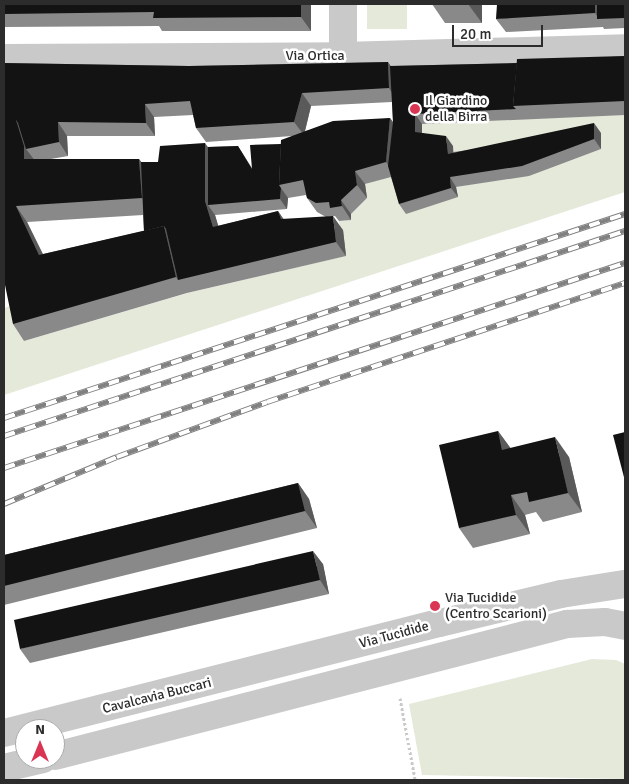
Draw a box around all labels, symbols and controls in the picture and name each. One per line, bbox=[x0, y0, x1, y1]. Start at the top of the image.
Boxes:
scale bar bbox=[454, 15, 545, 47]
text: 20 m bbox=[460, 25, 491, 43]
street label: Via Ortica bbox=[285, 48, 345, 64]
place label: Il Giardino della Birra bbox=[425, 93, 487, 125]
marker: Il Giardino della Birra bbox=[409, 103, 421, 115]
place label: Via Tucidide (Centro Scarioni) bbox=[445, 590, 547, 622]
marker: Via Tucidide (Centro Scarioni) bbox=[429, 600, 441, 612]
street label: Via Tucidide bbox=[357, 618, 431, 652]
street label: Cavalcavia Buccari bbox=[101, 674, 213, 718]
north arrow bbox=[15, 719, 65, 769]
text: N bbox=[35, 721, 45, 738]

